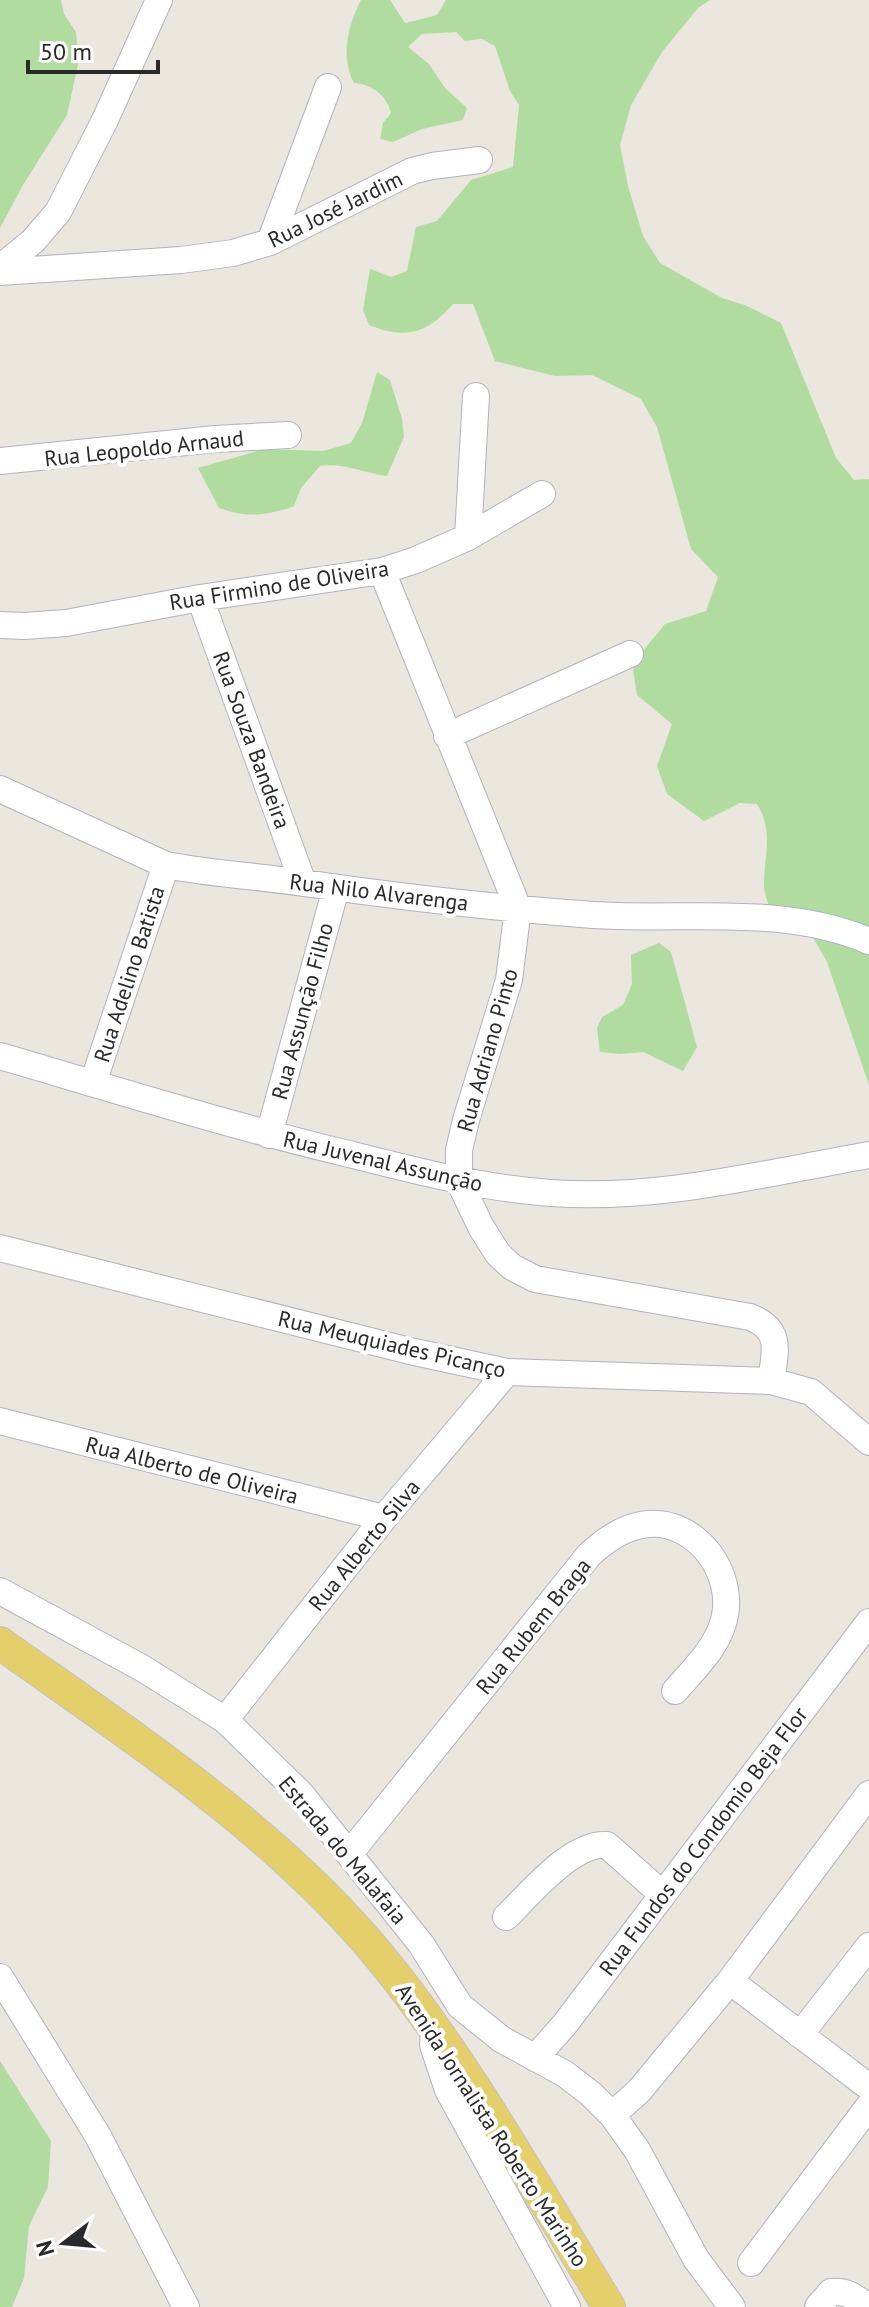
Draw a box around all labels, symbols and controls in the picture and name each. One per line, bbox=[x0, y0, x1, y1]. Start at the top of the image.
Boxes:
scale bar bbox=[28, 24, 158, 74]
text: 50 m bbox=[40, 36, 92, 67]
street label: Rua José Jardim bbox=[263, 164, 407, 254]
street label: Rua Leopoldo Arnaud bbox=[43, 424, 245, 472]
street label: Rua Firmino de Oliveira bbox=[167, 554, 391, 616]
street label: Rua Souza Bandeira bbox=[207, 648, 297, 832]
street label: Rua Nilo Alvarenga bbox=[288, 867, 470, 917]
street label: Rua Adelino Batista bbox=[87, 882, 171, 1066]
street label: Rua Assunção Filho bbox=[265, 919, 339, 1103]
street label: Rua Adriano Pinto bbox=[450, 965, 524, 1135]
street label: Rua Juvenal Assunção bbox=[281, 1124, 485, 1198]
street label: Rua Meuquiades Picanço bbox=[275, 1304, 509, 1384]
street label: Rua Alberto de Oliveira bbox=[83, 1430, 301, 1510]
street label: Rua Alberto Silva bbox=[302, 1473, 426, 1617]
street label: Rua Rubem Braga bbox=[470, 1552, 596, 1700]
street label: Rua Fundos do Condomio Beja Flor bbox=[593, 1701, 814, 1981]
street label: Estrada do Malafaia bbox=[273, 1770, 413, 1930]
street label: Avenida Jornalista Roberto Marinho bbox=[390, 1978, 594, 2272]
north arrow bbox=[24, 2203, 104, 2283]
text: N bbox=[29, 2238, 60, 2259]

